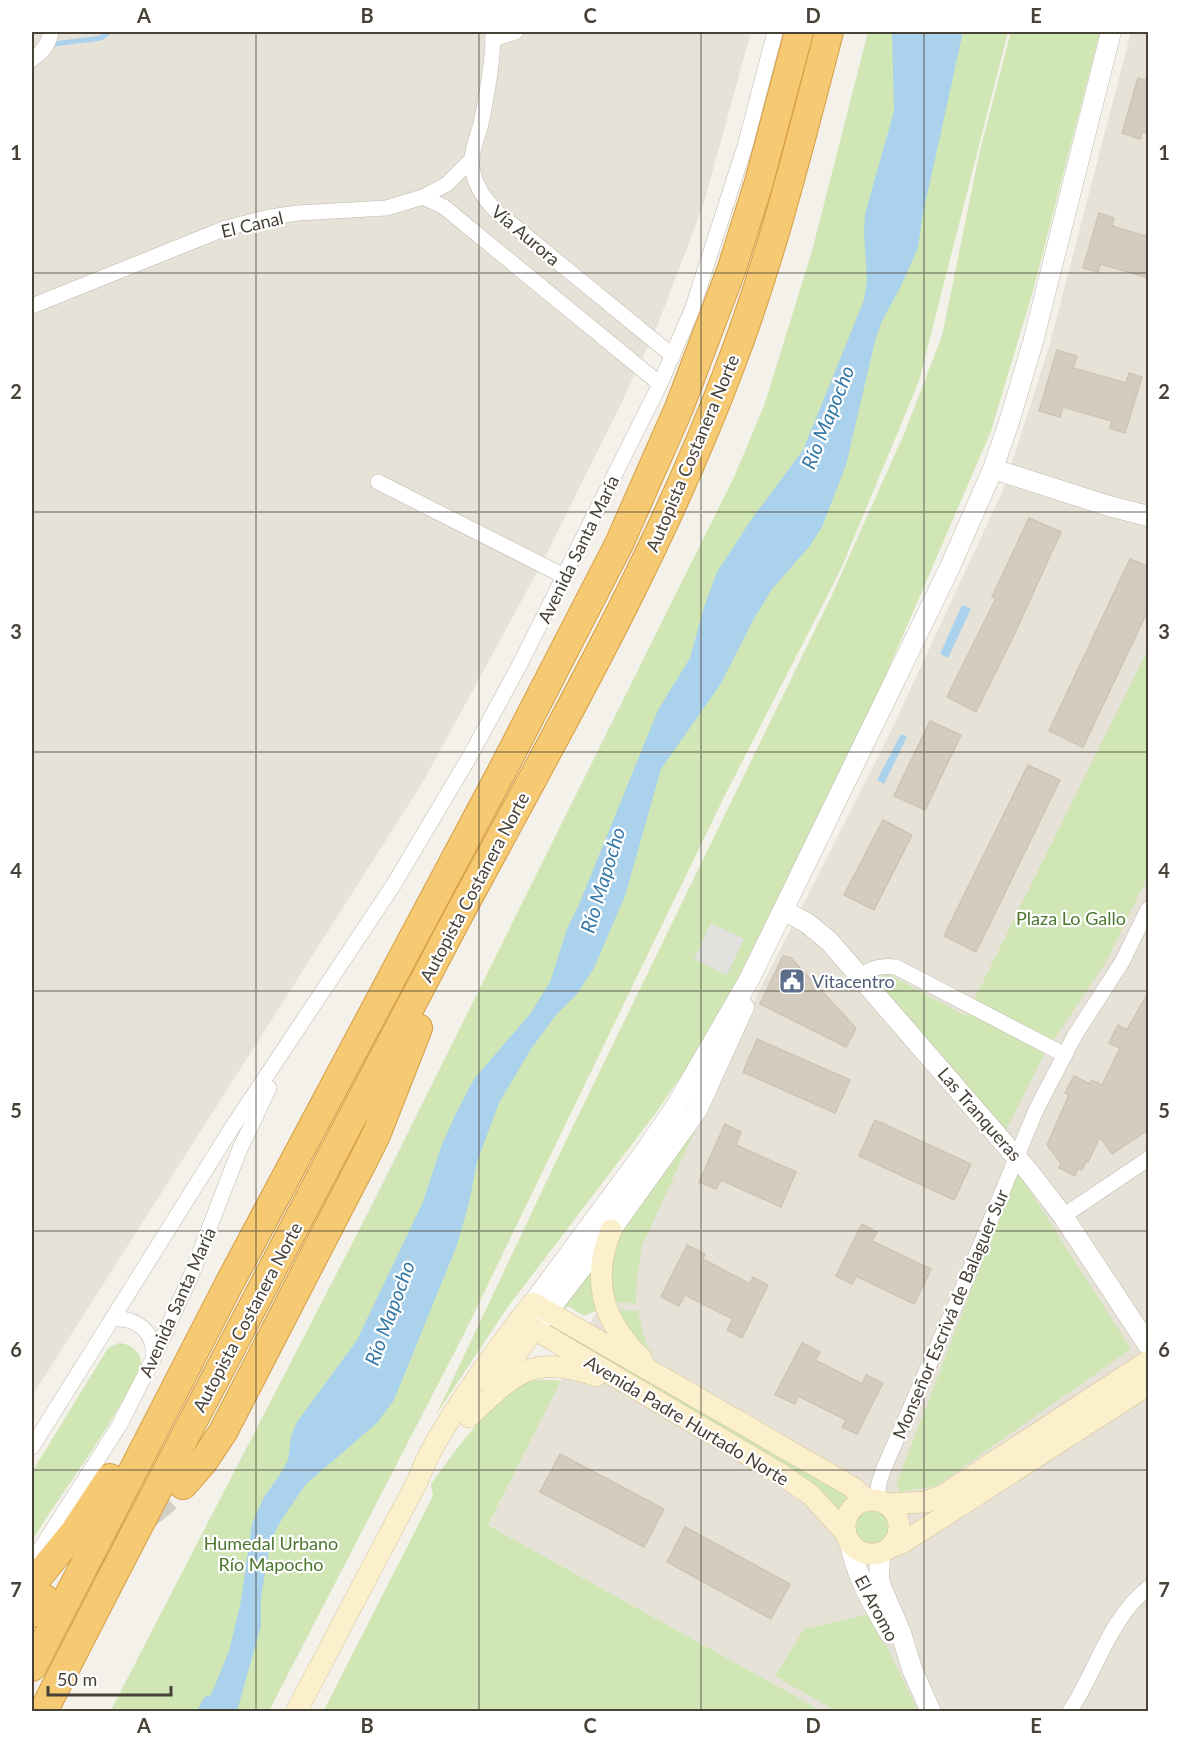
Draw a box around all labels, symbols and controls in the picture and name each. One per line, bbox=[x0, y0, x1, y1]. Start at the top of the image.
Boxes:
text: A bbox=[136, 3, 151, 27]
text: B bbox=[360, 3, 374, 27]
text: C bbox=[583, 3, 597, 27]
text: D bbox=[805, 3, 821, 27]
text: E bbox=[1030, 3, 1042, 27]
text: 1 bbox=[10, 140, 22, 164]
text: 1 bbox=[1158, 140, 1170, 164]
street label: Vía Aurora bbox=[487, 200, 565, 270]
street label: El Canal bbox=[219, 206, 285, 242]
street label: Autopista Costanera Norte bbox=[641, 351, 743, 555]
water label: Río Mapocho bbox=[795, 362, 859, 472]
text: 2 bbox=[10, 379, 22, 403]
text: 2 bbox=[1158, 379, 1170, 403]
street label: Avenida Santa María bbox=[533, 471, 623, 627]
text: 3 bbox=[10, 619, 22, 643]
text: 3 bbox=[1158, 619, 1170, 643]
street label: Autopista Costanera Norte bbox=[415, 788, 533, 986]
water label: Río Mapocho bbox=[575, 824, 629, 936]
text: 4 bbox=[10, 858, 22, 882]
text: 4 bbox=[1158, 858, 1170, 882]
park label: Plaza Lo Gallo bbox=[1016, 907, 1126, 929]
public building icon: Vitacentro bbox=[777, 966, 807, 996]
place label: Vitacentro bbox=[812, 970, 895, 992]
street label: Las Tranqueras bbox=[933, 1063, 1027, 1165]
text: 5 bbox=[10, 1098, 22, 1122]
text: 5 bbox=[1158, 1098, 1170, 1122]
street label: Monseñor Escrivá de Balaguer Sur bbox=[887, 1186, 1013, 1442]
street label: Autopista Costanera Norte bbox=[188, 1218, 306, 1416]
street label: Avenida Santa María bbox=[134, 1224, 220, 1380]
water label: Río Mapocho bbox=[359, 1258, 419, 1368]
text: 6 bbox=[10, 1337, 22, 1361]
text: 6 bbox=[1158, 1337, 1170, 1361]
street label: Avenida Padre Hurtado Norte bbox=[581, 1350, 793, 1490]
park label: Humedal Urbano Río Mapocho bbox=[204, 1532, 338, 1575]
street label: El Aromo bbox=[850, 1571, 904, 1645]
text: 7 bbox=[10, 1577, 22, 1601]
text: 7 bbox=[1158, 1577, 1170, 1601]
scale bar bbox=[48, 1659, 171, 1697]
text: 50 m bbox=[57, 1668, 97, 1690]
text: A bbox=[136, 1713, 151, 1737]
text: B bbox=[360, 1713, 374, 1737]
text: C bbox=[583, 1713, 597, 1737]
text: D bbox=[805, 1713, 821, 1737]
text: E bbox=[1030, 1713, 1042, 1737]

